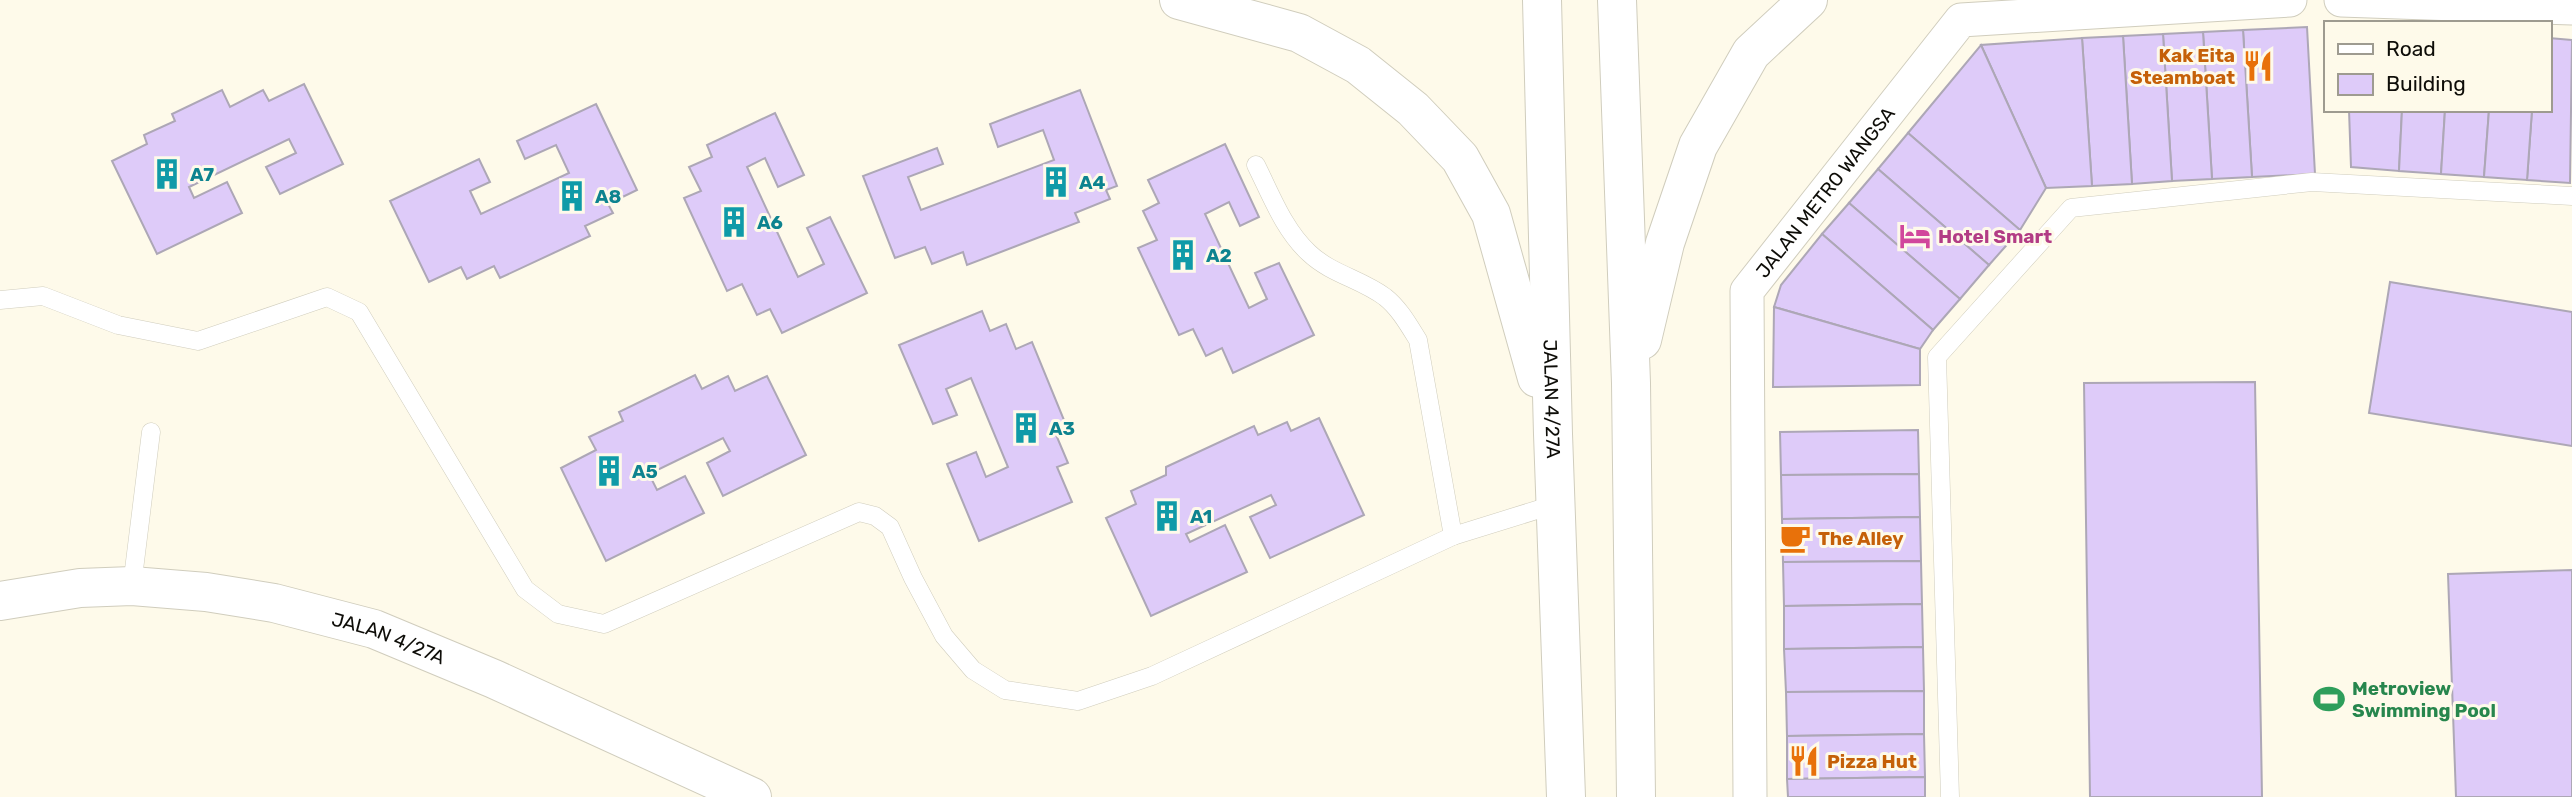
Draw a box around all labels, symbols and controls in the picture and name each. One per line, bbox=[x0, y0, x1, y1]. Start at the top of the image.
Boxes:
legend bbox=[2324, 21, 2551, 112]
text: Road bbox=[2386, 36, 2436, 61]
place label: Kak Eita Steamboat bbox=[2130, 44, 2235, 89]
restaurant icon: Kak Eita Steamboat bbox=[2241, 49, 2275, 83]
text: Building bbox=[2386, 71, 2466, 96]
street label: JALAN METRO WANGSA bbox=[1751, 102, 1900, 282]
building icon: A7 bbox=[150, 157, 184, 191]
place label: A7 bbox=[190, 163, 214, 186]
building icon: A4 bbox=[1039, 165, 1073, 199]
place label: A4 bbox=[1079, 171, 1106, 194]
building icon: A8 bbox=[555, 179, 589, 213]
place label: A8 bbox=[595, 185, 622, 208]
building icon: A6 bbox=[717, 205, 751, 239]
place label: A6 bbox=[757, 211, 783, 234]
hotel icon: Hotel Smart bbox=[1898, 219, 1932, 253]
place label: Hotel Smart bbox=[1938, 225, 2052, 248]
building icon: A2 bbox=[1166, 238, 1200, 272]
place label: A2 bbox=[1206, 244, 1232, 267]
street label: JALAN 4/27A bbox=[1539, 339, 1565, 459]
building icon: A3 bbox=[1009, 411, 1043, 445]
place label: A3 bbox=[1049, 417, 1075, 440]
building icon: A5 bbox=[592, 454, 626, 488]
place label: A5 bbox=[632, 460, 658, 483]
building icon: A1 bbox=[1150, 499, 1184, 533]
place label: A1 bbox=[1190, 505, 1212, 528]
cafe icon: The Alley bbox=[1778, 521, 1812, 555]
place label: The Alley bbox=[1818, 527, 1904, 550]
street label: JALAN 4/27A bbox=[329, 607, 449, 669]
place label: Metroview Swimming Pool bbox=[2352, 677, 2496, 722]
sports icon: Metroview Swimming Pool bbox=[2312, 682, 2346, 716]
restaurant icon: Pizza Hut bbox=[1787, 744, 1821, 778]
place label: Pizza Hut bbox=[1827, 750, 1917, 773]

